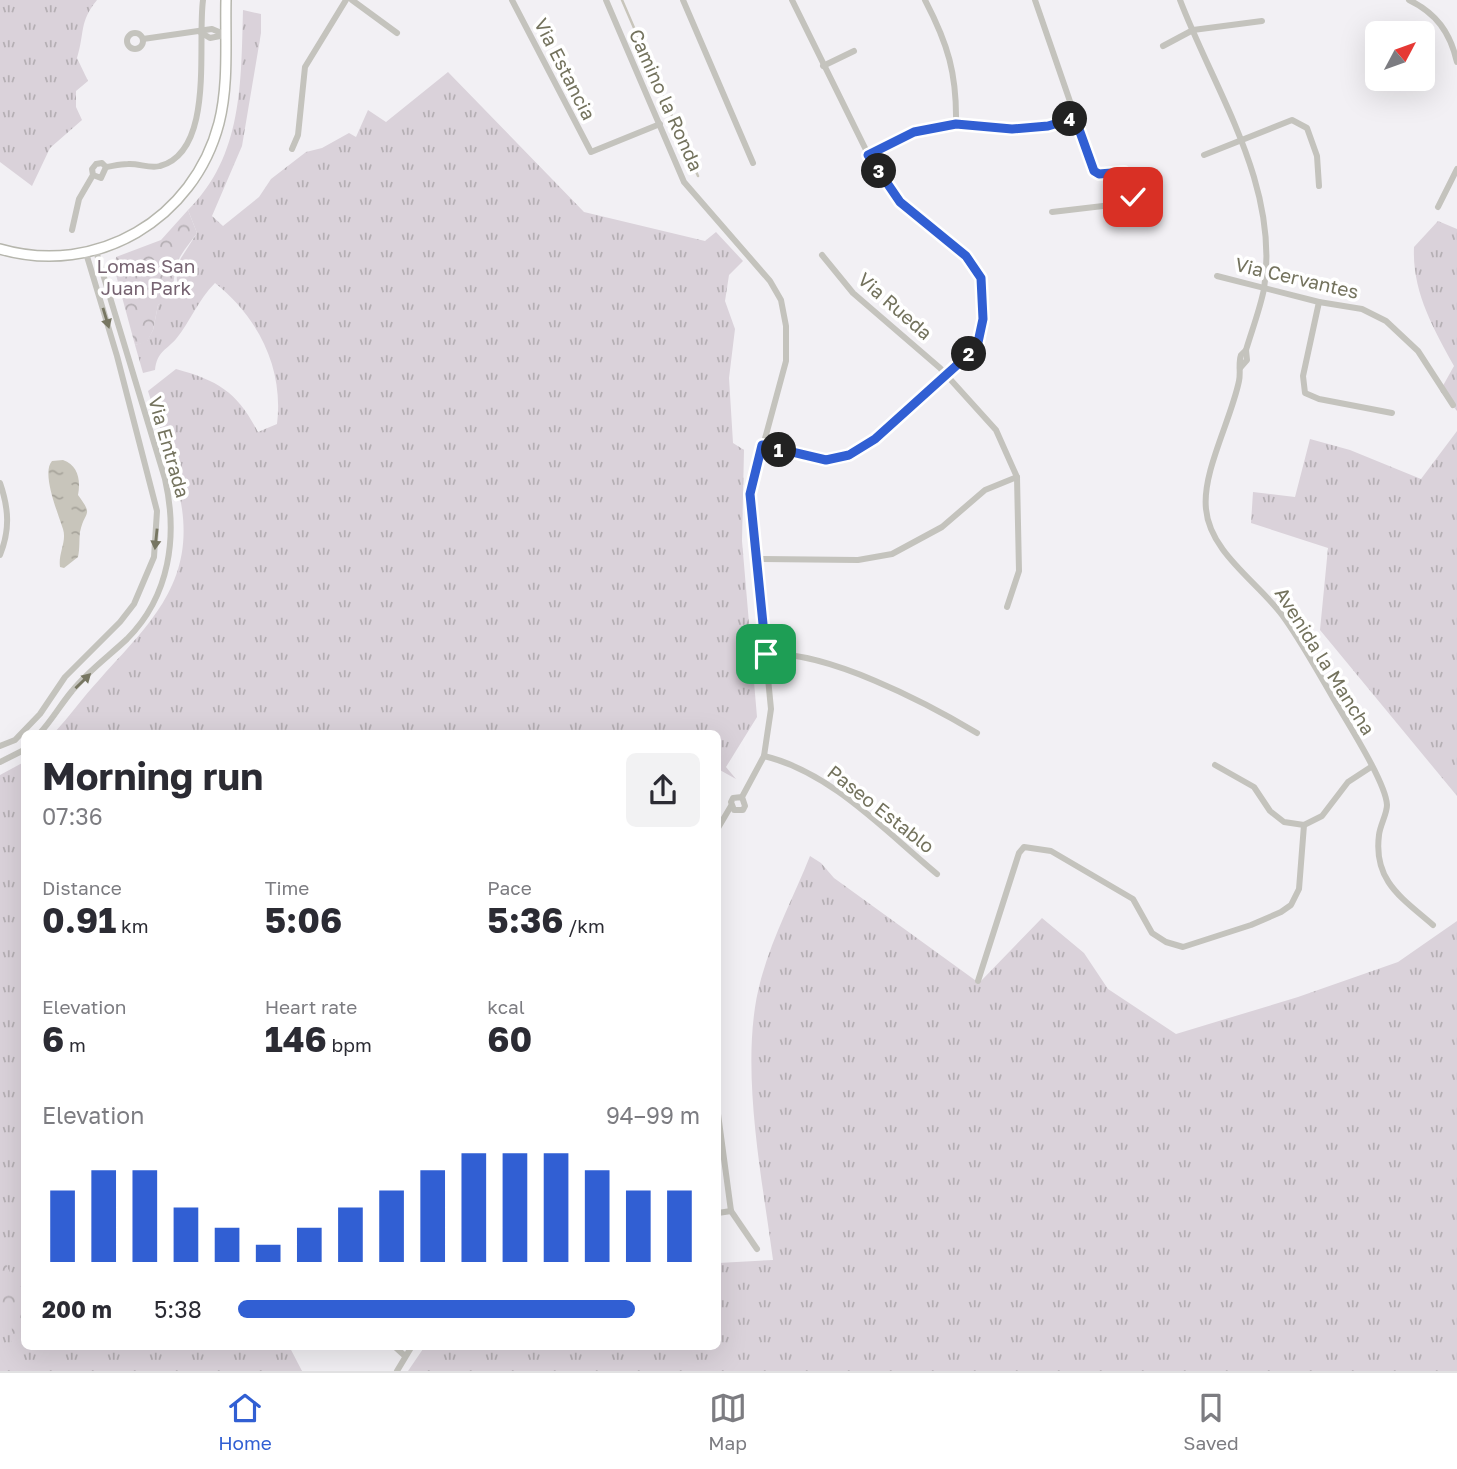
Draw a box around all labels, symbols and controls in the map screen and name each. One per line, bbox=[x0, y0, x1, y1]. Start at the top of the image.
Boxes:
street label: Via Estancia bbox=[530, 14, 601, 124]
north arrow bbox=[1365, 21, 1435, 91]
map controls bbox=[1365, 21, 1435, 91]
street label: Camino la Ronda bbox=[625, 25, 708, 174]
pin: 4 bbox=[1052, 102, 1088, 136]
text: 4 bbox=[1064, 107, 1075, 130]
pin: 3 bbox=[862, 154, 896, 188]
text: 3 bbox=[873, 159, 884, 182]
pin bbox=[1103, 167, 1163, 227]
icon: check bbox=[1114, 178, 1152, 216]
street label: Via Cervantes bbox=[1233, 252, 1361, 303]
park label: Lomas San Juan Park bbox=[97, 254, 196, 299]
street label: Via Rueda bbox=[854, 267, 937, 344]
one-way arrow bbox=[101, 308, 111, 329]
pin: 2 bbox=[951, 336, 986, 372]
text: 2 bbox=[963, 342, 974, 365]
street label: Via Entrada bbox=[144, 394, 195, 500]
pin: 1 bbox=[762, 433, 796, 468]
text: 1 bbox=[774, 438, 783, 461]
one-way arrow bbox=[150, 528, 161, 550]
street label: Avenida la Mancha bbox=[1271, 583, 1380, 739]
pin bbox=[736, 624, 796, 684]
icon: arrive bbox=[747, 635, 785, 673]
one-way arrow bbox=[74, 672, 91, 689]
text: Morning run bbox=[42, 753, 263, 798]
button: share bbox=[626, 753, 700, 827]
street label: Paseo Establo bbox=[823, 760, 939, 857]
text: 07:36 bbox=[42, 802, 103, 830]
text: Distance bbox=[42, 876, 122, 899]
text: Time bbox=[265, 876, 309, 899]
text: Pace bbox=[487, 876, 532, 899]
text: 0.91 bbox=[42, 899, 116, 941]
text: 5:06 bbox=[265, 899, 342, 941]
text: 5:36 bbox=[487, 899, 563, 941]
text: km bbox=[116, 914, 149, 937]
text: /km bbox=[563, 914, 605, 937]
text: Elevation bbox=[42, 995, 127, 1018]
text: Heart rate bbox=[265, 995, 357, 1018]
text: kcal bbox=[487, 995, 525, 1018]
text: 6 bbox=[42, 1018, 64, 1060]
text: 146 bbox=[265, 1018, 327, 1060]
text: 60 bbox=[487, 1018, 532, 1060]
text: m bbox=[64, 1033, 86, 1056]
text: bpm bbox=[327, 1033, 372, 1056]
text: Elevation bbox=[42, 1101, 144, 1129]
text: 94–99 m bbox=[606, 1101, 700, 1129]
text: 200 m bbox=[42, 1295, 112, 1323]
text: 5:38 bbox=[154, 1295, 202, 1323]
tab: Home bbox=[218, 1389, 272, 1454]
tab: Map bbox=[708, 1389, 747, 1454]
tab: Saved bbox=[1183, 1389, 1239, 1454]

